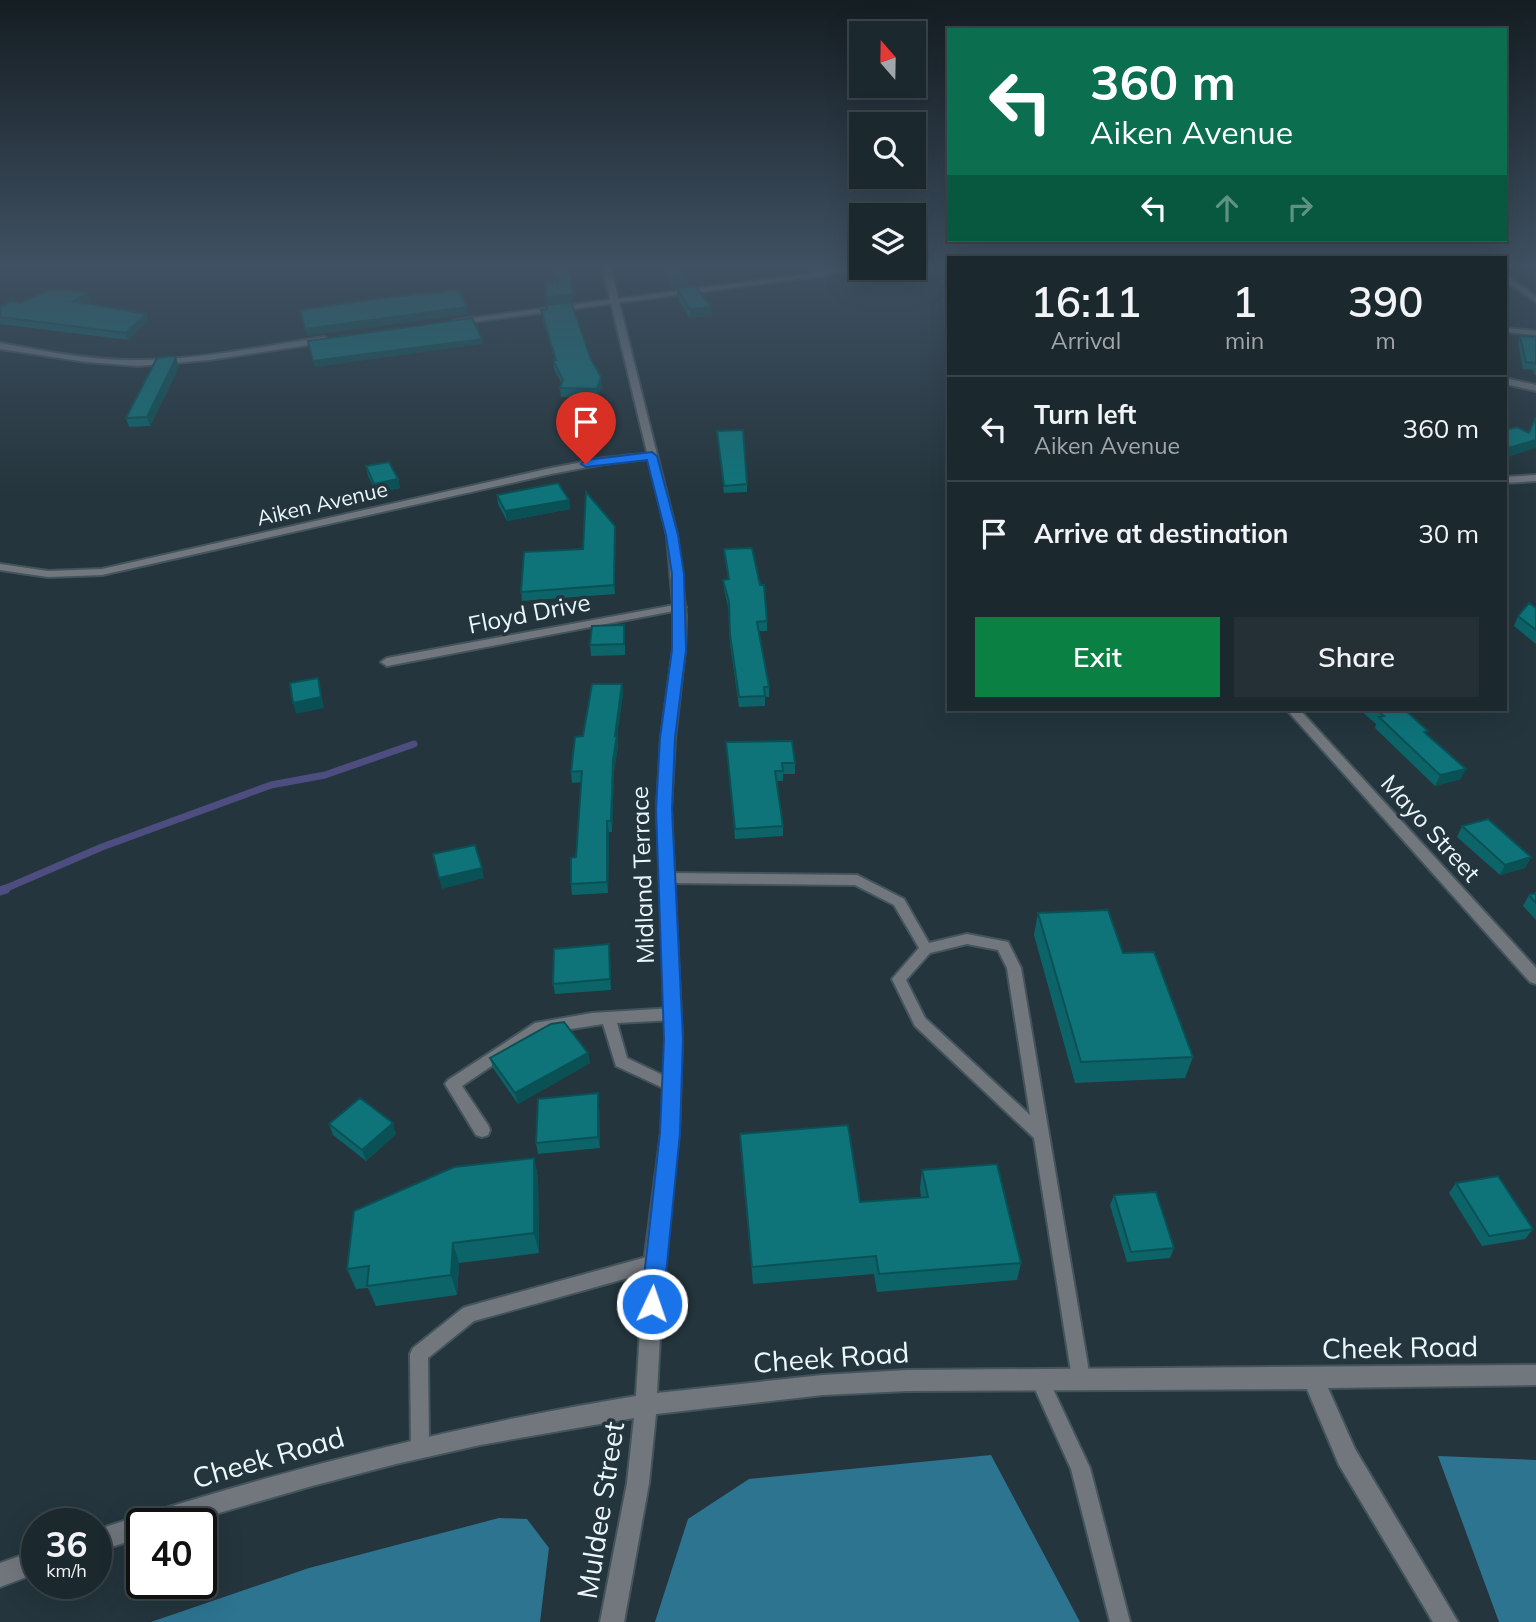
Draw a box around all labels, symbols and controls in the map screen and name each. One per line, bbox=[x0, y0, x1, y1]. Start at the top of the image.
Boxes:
north arrow bbox=[849, 21, 926, 98]
map controls bbox=[849, 21, 926, 280]
text: 360 m bbox=[1090, 51, 1236, 112]
icon: left bbox=[975, 56, 1066, 147]
button: search bbox=[849, 112, 926, 189]
text: Aiken Avenue bbox=[1090, 112, 1293, 152]
icon: left bbox=[1135, 189, 1173, 227]
icon: ahead bbox=[1208, 189, 1246, 227]
icon: right bbox=[1281, 189, 1319, 227]
button: layers bbox=[849, 203, 926, 280]
text: 16:11 bbox=[1031, 275, 1141, 328]
text: 1 bbox=[1232, 275, 1257, 328]
text: 390 bbox=[1348, 275, 1423, 328]
text: Arrival bbox=[1051, 326, 1121, 355]
text: min bbox=[1225, 326, 1264, 355]
text: m bbox=[1375, 326, 1396, 355]
pin bbox=[556, 392, 616, 464]
text: Turn left bbox=[1034, 398, 1136, 431]
icon: arrive bbox=[567, 403, 605, 441]
icon: left bbox=[975, 410, 1013, 448]
text: 360 m bbox=[1403, 412, 1479, 445]
text: Aiken Avenue bbox=[1034, 431, 1180, 460]
street label: Aiken Avenue bbox=[254, 475, 390, 531]
icon: arrive bbox=[975, 515, 1013, 553]
text: Arrive at destination bbox=[1034, 517, 1289, 550]
text: 30 m bbox=[1418, 517, 1479, 550]
street label: Floyd Drive bbox=[465, 586, 593, 640]
button: Exit bbox=[975, 617, 1220, 697]
button: Share bbox=[1234, 617, 1479, 697]
street label: Mayo Street bbox=[1375, 768, 1487, 888]
street label: Midland Terrace bbox=[624, 786, 660, 964]
position arrow bbox=[615, 1267, 689, 1341]
street label: Cheek Road bbox=[1322, 1328, 1478, 1366]
street label: Cheek Road bbox=[752, 1334, 910, 1380]
street label: Cheek Road bbox=[188, 1419, 348, 1495]
street label: Muldee Street bbox=[569, 1419, 631, 1601]
speed limit sign: 40 bbox=[126, 1508, 217, 1599]
text: 36 bbox=[45, 1522, 88, 1566]
text: km/h bbox=[46, 1559, 87, 1582]

